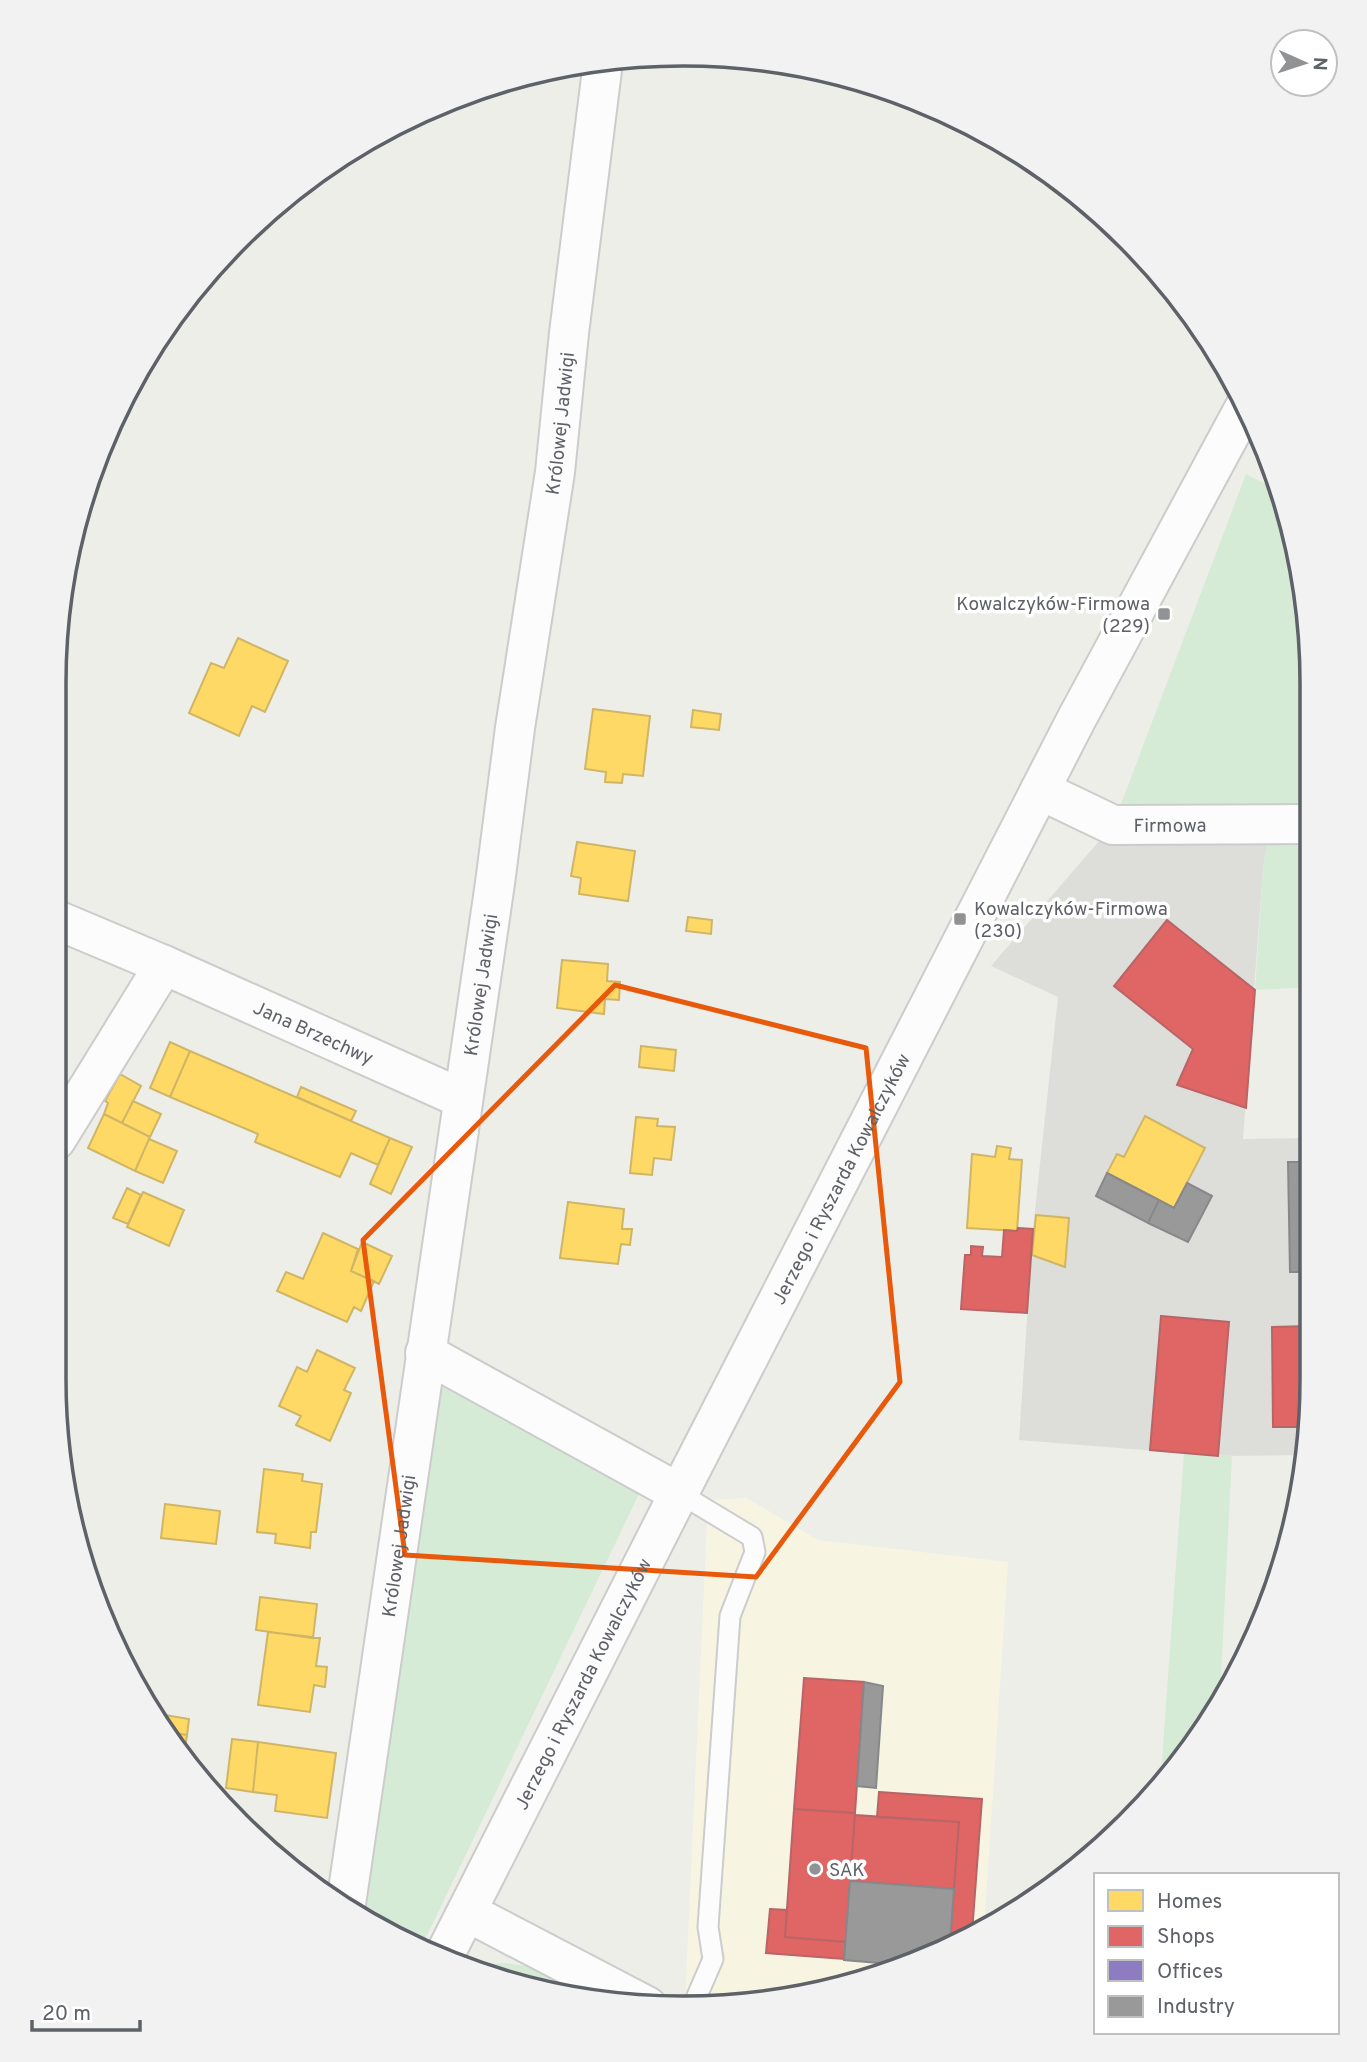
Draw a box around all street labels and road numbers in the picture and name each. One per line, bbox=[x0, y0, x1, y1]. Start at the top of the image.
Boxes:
street label: Królowej Jadwigi bbox=[542, 351, 581, 497]
street label: Firmowa bbox=[1133, 815, 1207, 839]
street label: Królowej Jadwigi bbox=[460, 912, 504, 1058]
street label: Jana Brzechwy bbox=[249, 996, 377, 1071]
street label: Jerzego i Ryszarda Kowalczyków bbox=[768, 1050, 917, 1309]
street label: Królowej Jadwigi bbox=[378, 1473, 423, 1619]
street label: Jerzego i Ryszarda Kowalczyków bbox=[510, 1555, 658, 1814]

